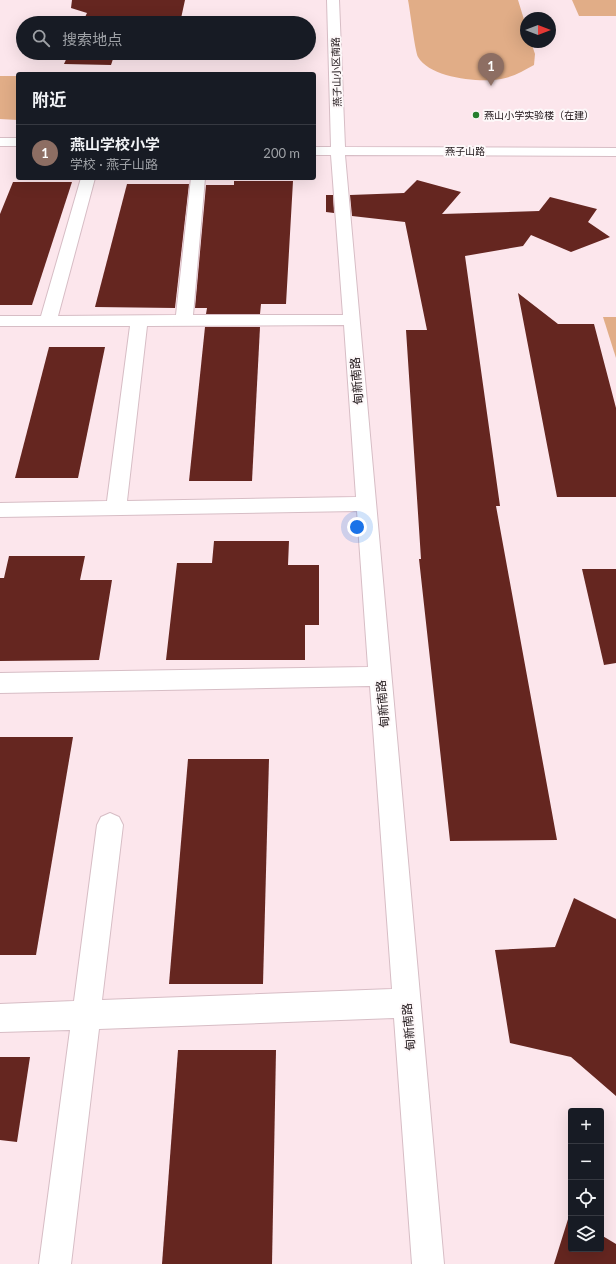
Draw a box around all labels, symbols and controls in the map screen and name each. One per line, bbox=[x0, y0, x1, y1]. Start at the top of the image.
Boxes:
north arrow bbox=[520, 12, 556, 48]
search box bbox=[16, 16, 316, 60]
icon: search bbox=[30, 27, 52, 49]
text: 搜索地点 bbox=[62, 30, 122, 48]
street label: 燕子山小区南路 bbox=[329, 37, 343, 107]
pin: 1 bbox=[478, 53, 504, 86]
text: 附近 bbox=[32, 89, 66, 110]
place label: 燕山小学实验楼（在建） bbox=[484, 109, 594, 121]
marker: 燕山小学实验楼（在建） bbox=[471, 110, 481, 120]
text: 燕山学校小学 bbox=[70, 135, 160, 153]
text: 1 bbox=[41, 145, 49, 161]
text: 200 m bbox=[263, 145, 300, 161]
street label: 燕子山路 bbox=[445, 145, 485, 157]
text: 学校 · 燕子山路 bbox=[70, 156, 158, 172]
street label: 甸新南路 bbox=[347, 356, 366, 406]
your location bbox=[347, 517, 367, 537]
street label: 甸新南路 bbox=[373, 679, 392, 729]
street label: 甸新南路 bbox=[399, 1002, 418, 1052]
map controls bbox=[568, 1108, 604, 1252]
button: + bbox=[568, 1108, 604, 1144]
button: − bbox=[568, 1144, 604, 1180]
button: locate bbox=[568, 1180, 604, 1216]
button: layers bbox=[568, 1216, 604, 1252]

